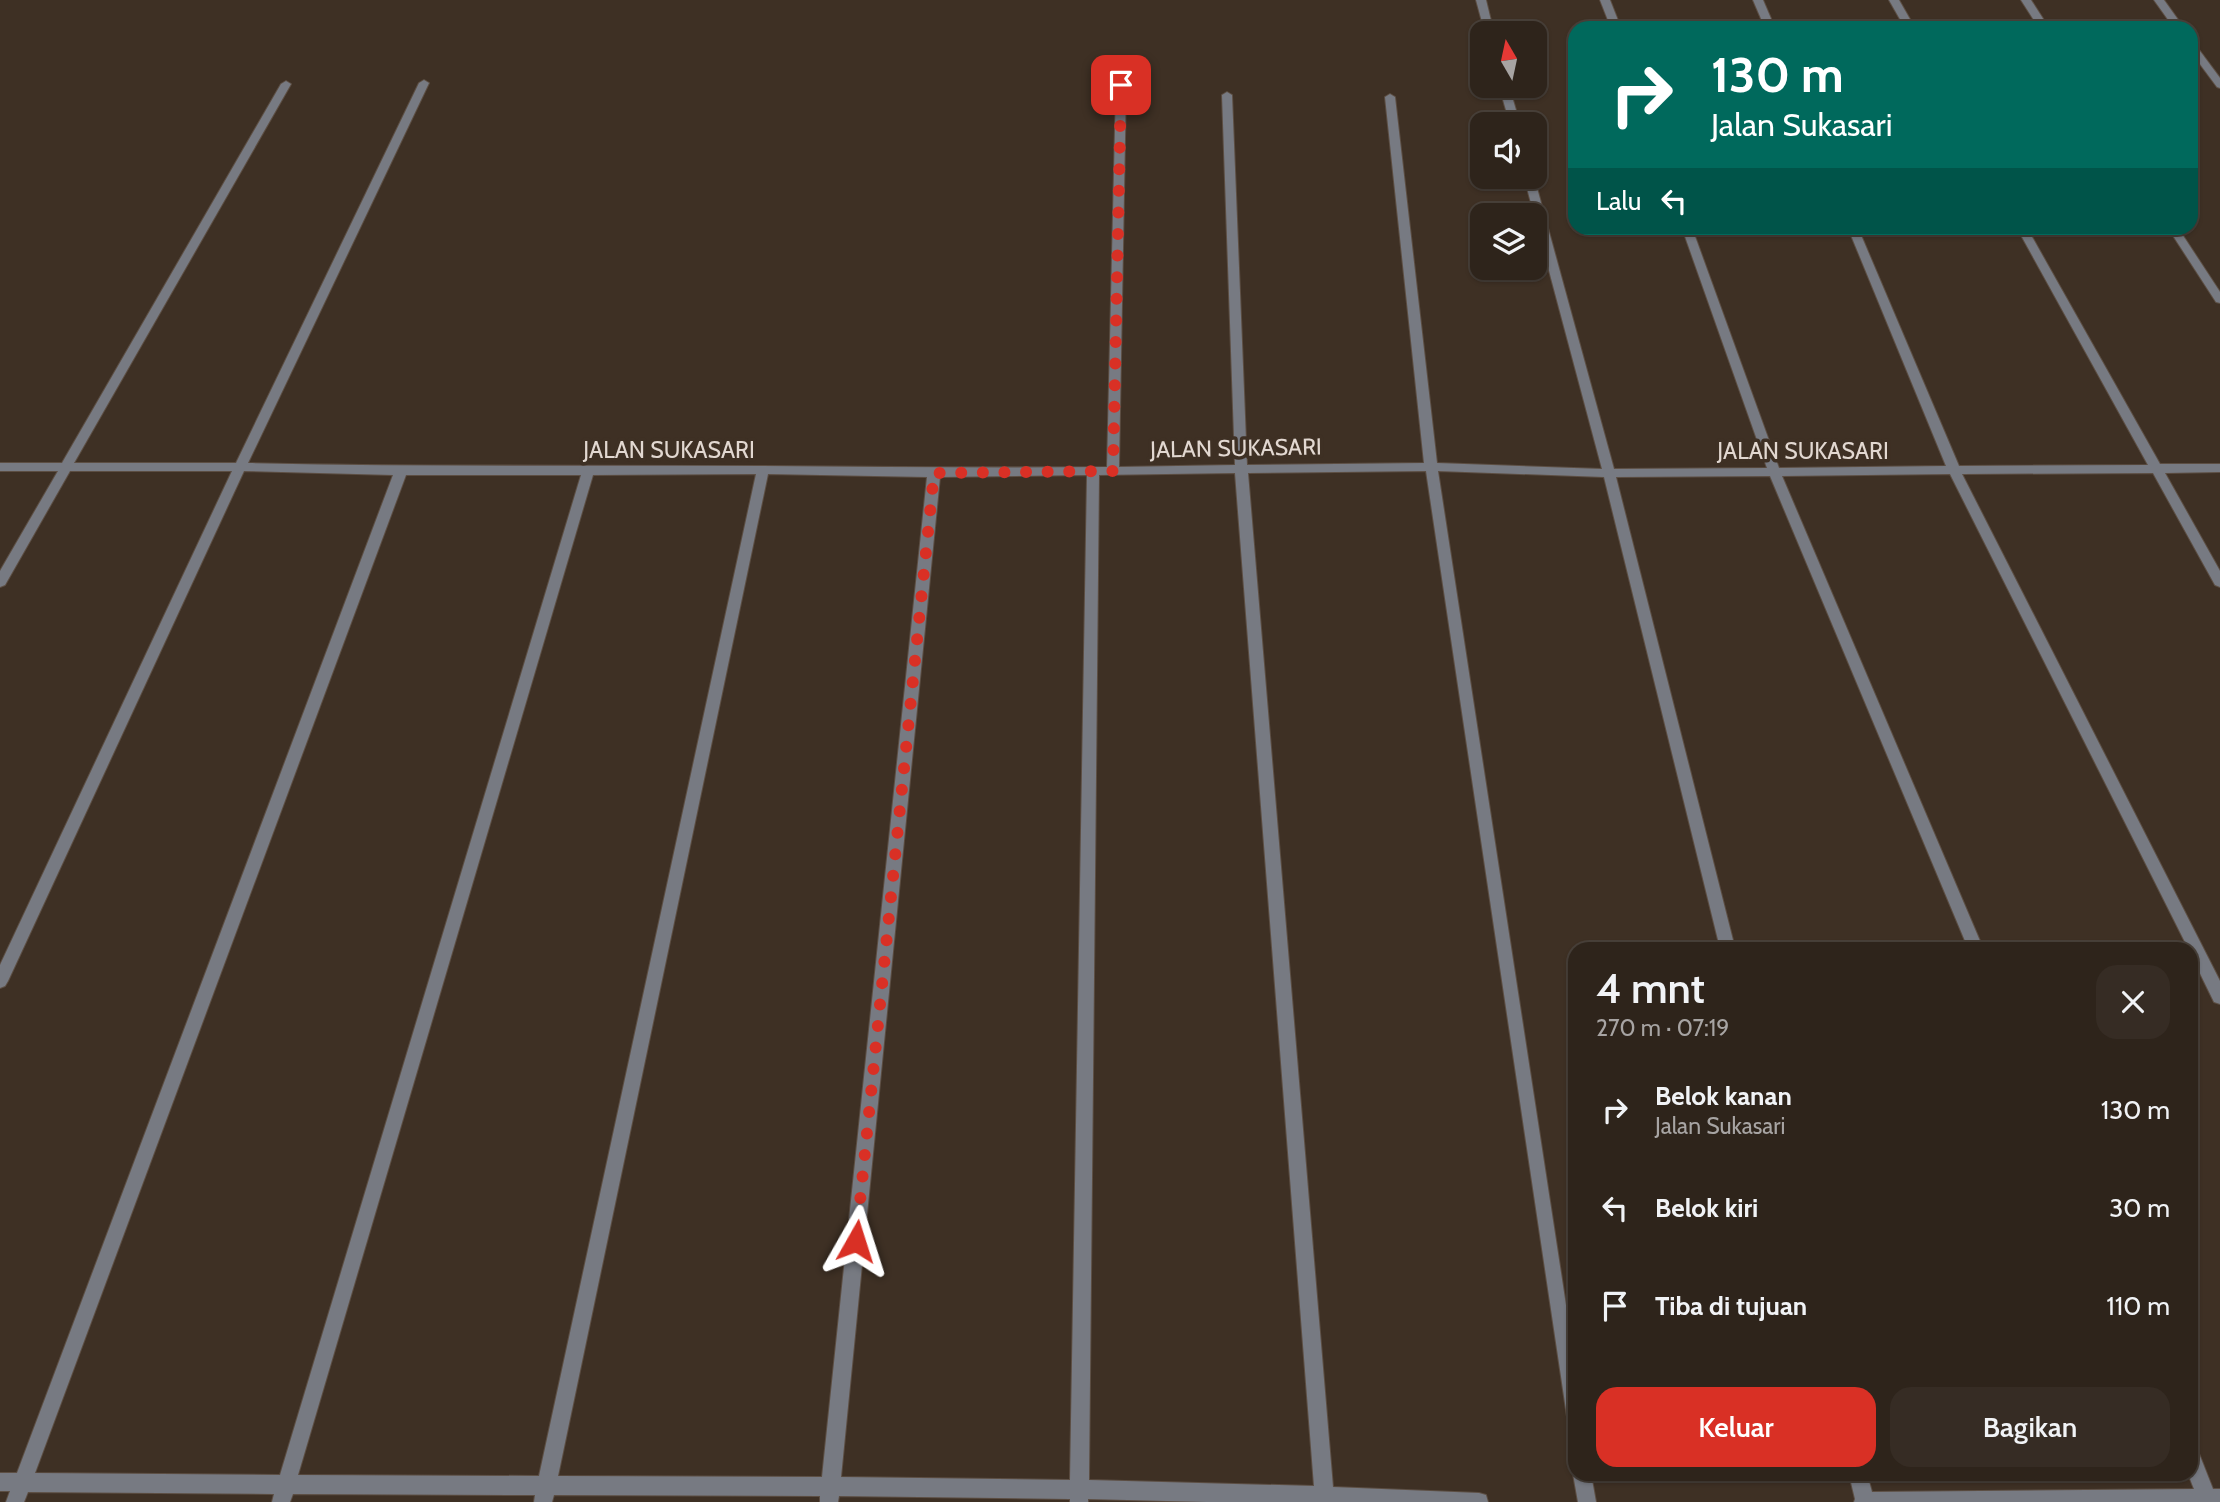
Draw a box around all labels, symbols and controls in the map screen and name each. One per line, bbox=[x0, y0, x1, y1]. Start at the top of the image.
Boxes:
north arrow bbox=[1470, 21, 1547, 98]
map controls bbox=[1470, 21, 1547, 280]
text: 130 m bbox=[1711, 45, 1844, 104]
icon: right bbox=[1596, 49, 1687, 140]
pin bbox=[1091, 55, 1151, 115]
icon: arrive bbox=[1102, 66, 1140, 104]
text: Jalan Sukasari bbox=[1711, 105, 1893, 144]
button: sound bbox=[1470, 112, 1547, 189]
icon: left bbox=[1655, 182, 1693, 220]
text: Lalu bbox=[1596, 185, 1641, 217]
button: layers bbox=[1470, 203, 1547, 280]
street label: JALAN SUKASARI bbox=[1149, 433, 1322, 464]
street label: JALAN SUKASARI bbox=[582, 436, 755, 464]
street label: JALAN SUKASARI bbox=[1716, 437, 1889, 465]
text: 4 mnt bbox=[1596, 962, 1705, 1014]
button: close bbox=[2096, 965, 2170, 1039]
text: 270 m · 07:19 bbox=[1596, 1014, 1729, 1042]
text: Belok kanan bbox=[1655, 1080, 1792, 1112]
icon: right bbox=[1596, 1091, 1634, 1129]
text: 130 m bbox=[2101, 1094, 2170, 1126]
text: Jalan Sukasari bbox=[1655, 1112, 1785, 1140]
icon: left bbox=[1596, 1189, 1634, 1227]
text: Belok kiri bbox=[1655, 1192, 1758, 1224]
text: 30 m bbox=[2109, 1192, 2170, 1224]
position arrow bbox=[819, 1204, 893, 1278]
icon: arrive bbox=[1596, 1287, 1634, 1325]
text: Tiba di tujuan bbox=[1655, 1290, 1807, 1322]
text: 110 m bbox=[2106, 1290, 2170, 1322]
button: Keluar bbox=[1596, 1387, 1876, 1467]
button: Bagikan bbox=[1890, 1387, 2170, 1467]

